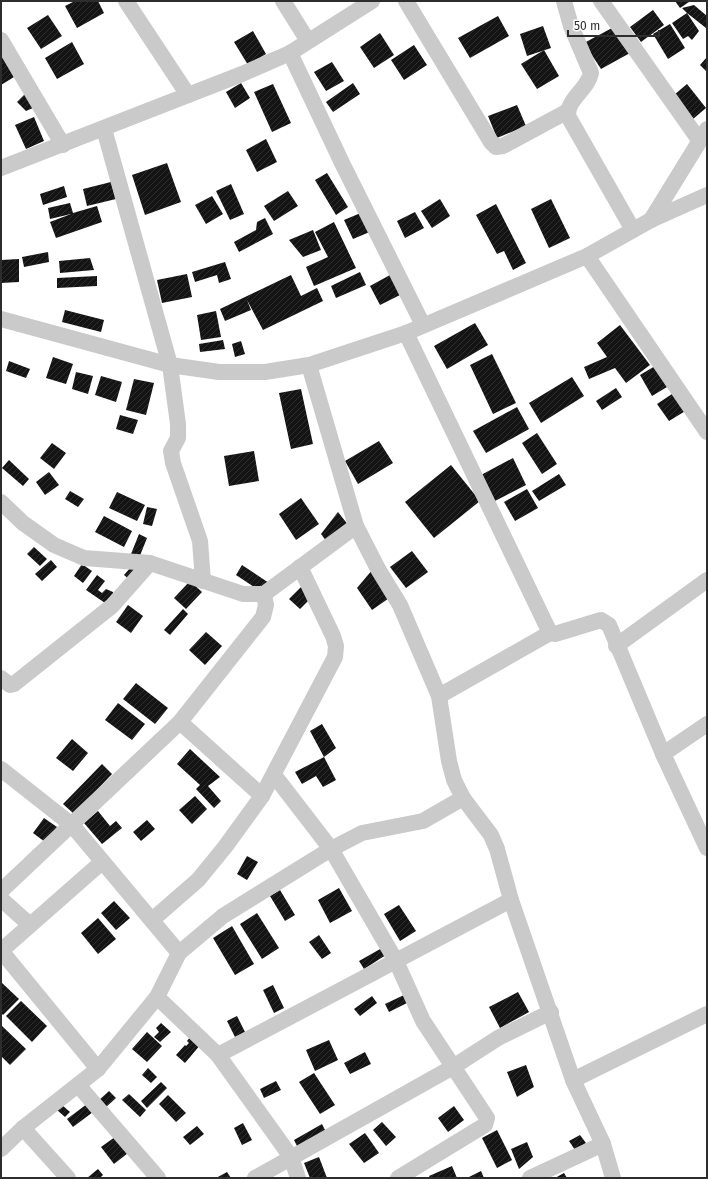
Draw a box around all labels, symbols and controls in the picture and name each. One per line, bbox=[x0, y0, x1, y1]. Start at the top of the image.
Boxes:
scale bar bbox=[568, 12, 659, 38]
text: 50 m bbox=[574, 19, 600, 33]

